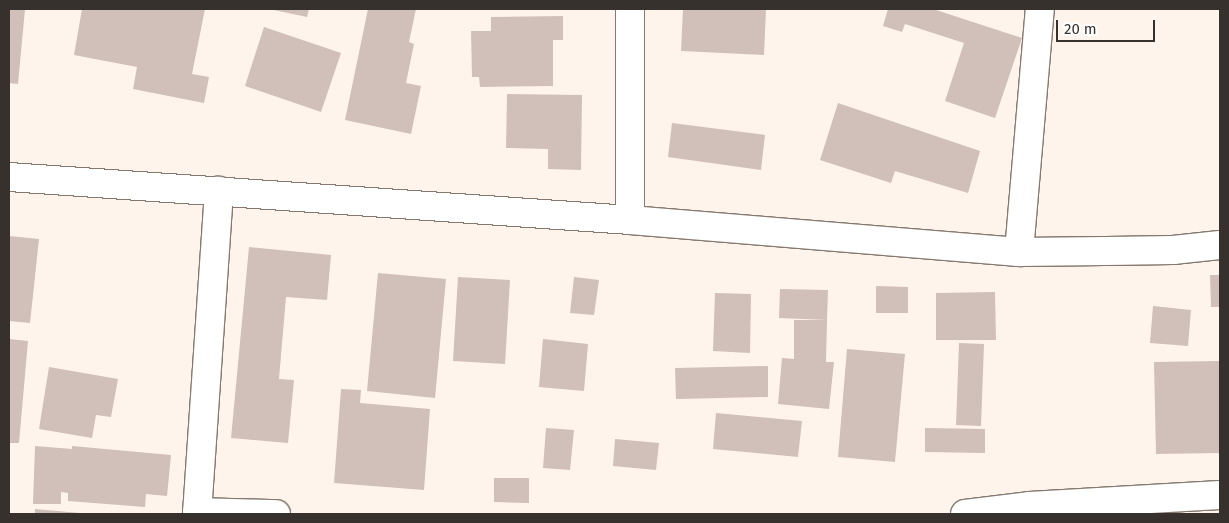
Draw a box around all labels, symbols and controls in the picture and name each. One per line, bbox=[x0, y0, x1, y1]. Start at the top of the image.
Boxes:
scale bar bbox=[1059, 10, 1158, 42]
text: 20 m bbox=[1064, 20, 1097, 38]

